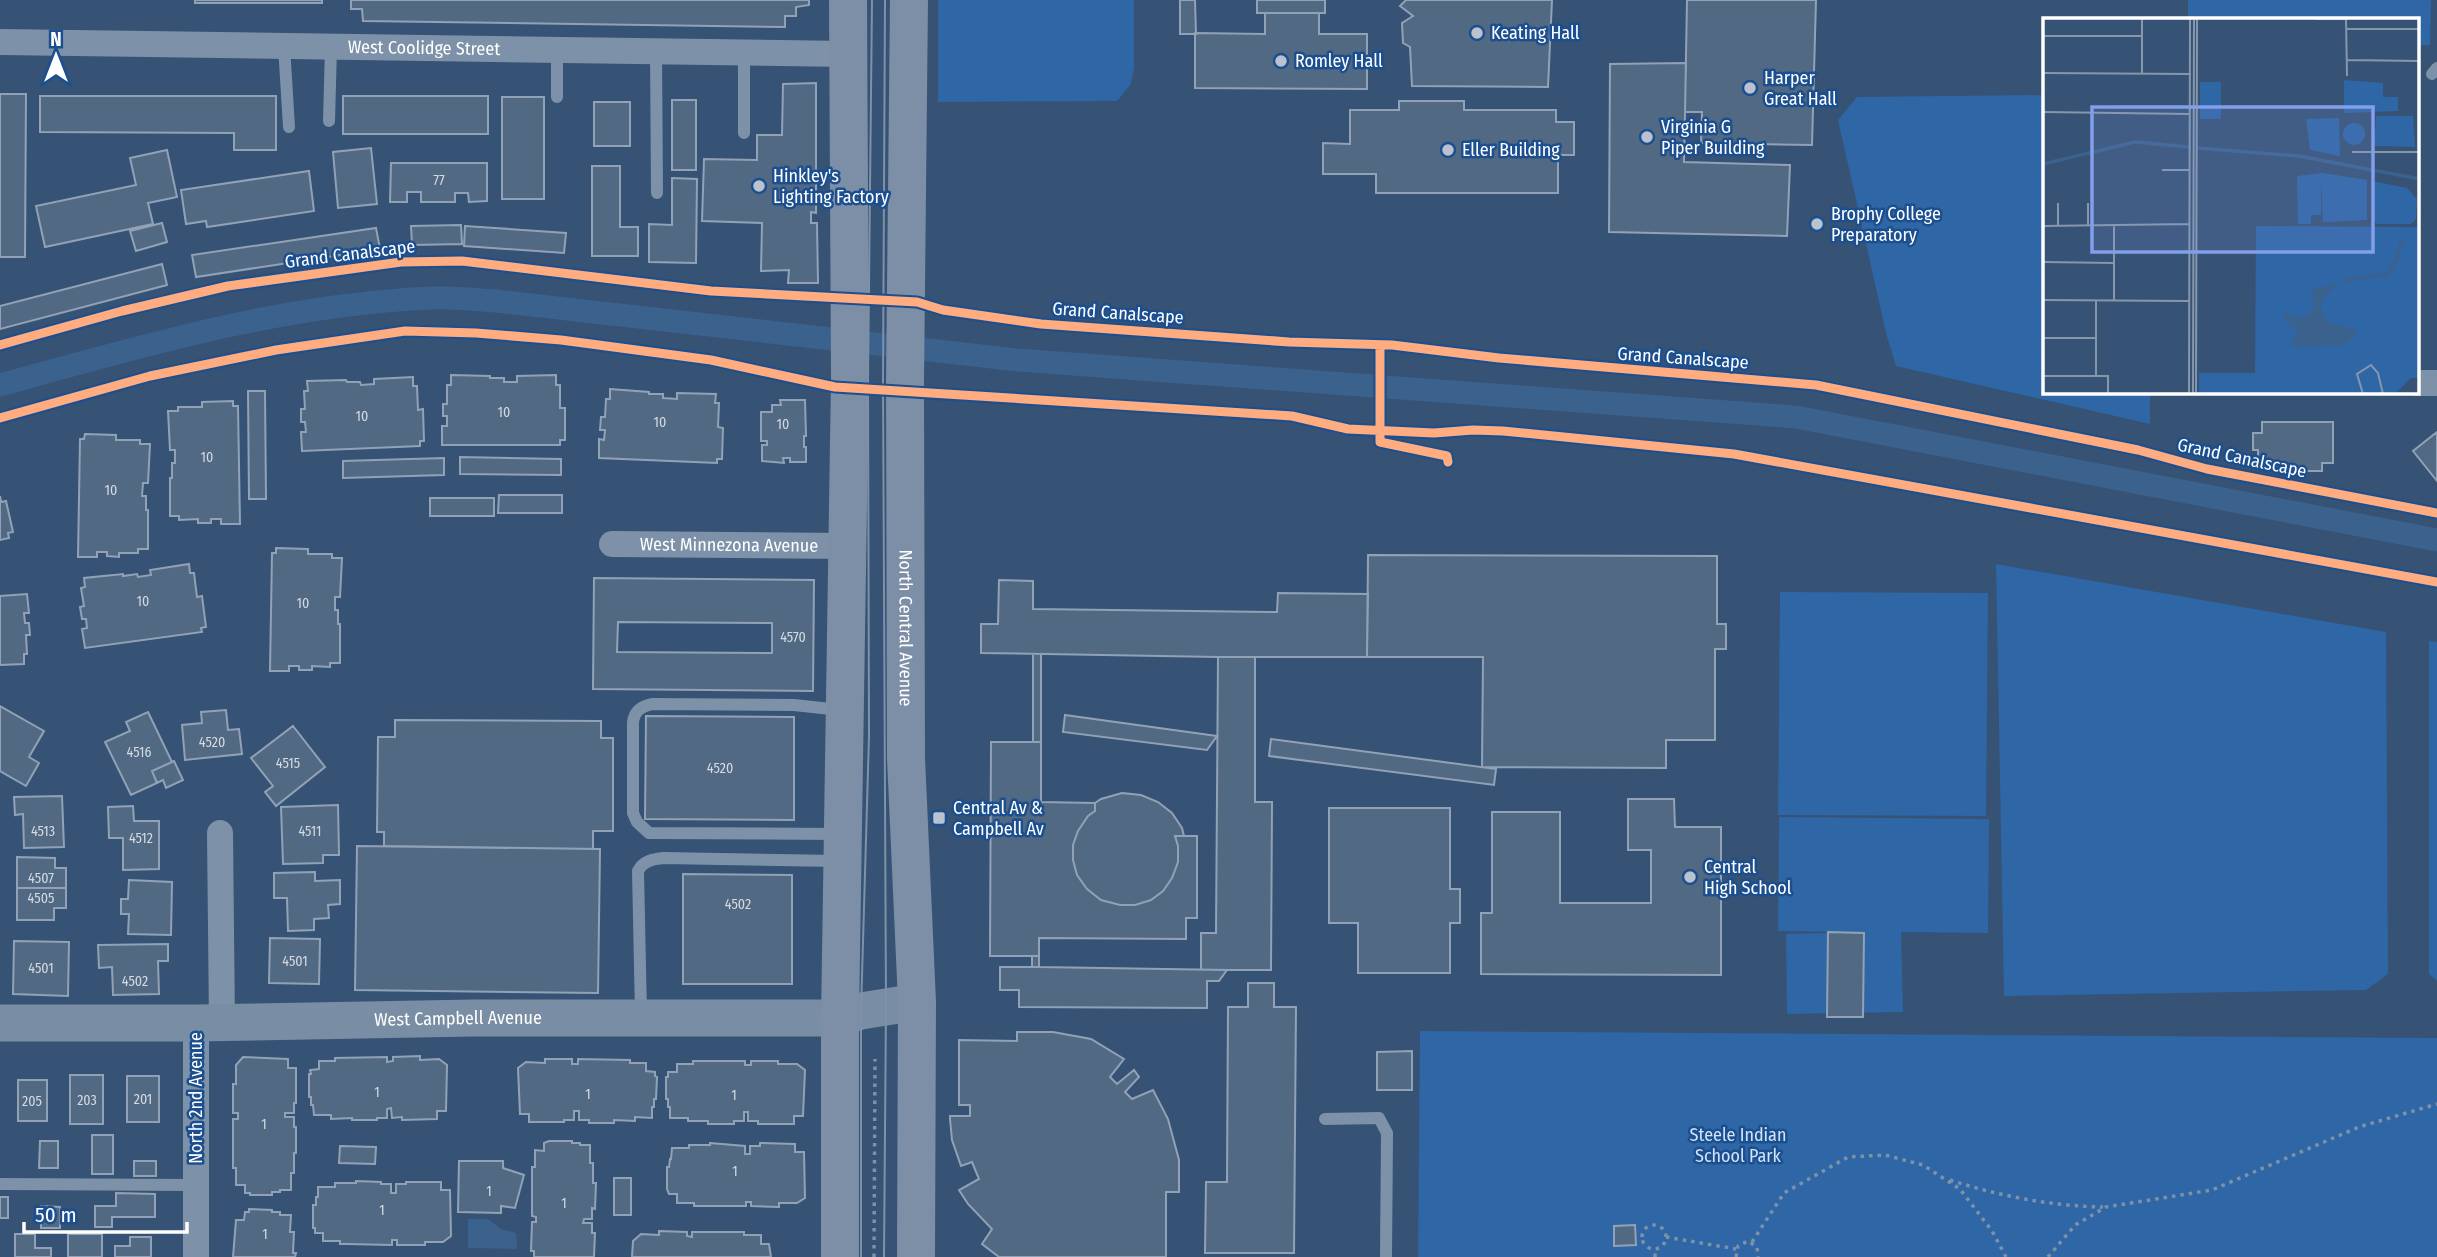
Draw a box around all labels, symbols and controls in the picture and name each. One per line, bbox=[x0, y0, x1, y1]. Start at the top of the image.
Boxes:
inset map bbox=[2043, 18, 2420, 394]
north arrow bbox=[21, 21, 91, 91]
place label: Keating Hall bbox=[1491, 22, 1580, 44]
marker: Keating Hall bbox=[1469, 25, 1485, 41]
text: N bbox=[50, 28, 62, 51]
street label: West Coolidge Street bbox=[348, 36, 500, 60]
place label: Romley Hall bbox=[1295, 50, 1383, 72]
marker: Romley Hall bbox=[1273, 53, 1289, 69]
place label: Harper Great Hall bbox=[1764, 67, 1837, 110]
marker: Harper Great Hall bbox=[1742, 80, 1758, 96]
place label: Virginia G Piper Building bbox=[1661, 116, 1765, 159]
marker: Virginia G Piper Building bbox=[1639, 129, 1655, 145]
place label: Eller Building bbox=[1462, 139, 1560, 161]
marker: Eller Building bbox=[1440, 142, 1456, 158]
place label: Hinkley's Lighting Factory bbox=[773, 165, 889, 208]
house number: 77 bbox=[433, 172, 445, 189]
marker: Hinkley's Lighting Factory bbox=[751, 178, 767, 194]
place label: Brophy College Preparatory bbox=[1831, 203, 1941, 246]
marker: Brophy College Preparatory bbox=[1809, 216, 1825, 232]
street label: Grand Canalscape bbox=[283, 235, 417, 273]
street label: Grand Canalscape bbox=[1052, 297, 1184, 329]
street label: Grand Canalscape bbox=[1617, 342, 1749, 374]
house number: 10 bbox=[498, 404, 510, 421]
house number: 10 bbox=[356, 408, 368, 425]
house number: 10 bbox=[654, 414, 666, 431]
house number: 10 bbox=[777, 416, 789, 433]
street label: Grand Canalscape bbox=[2175, 434, 2309, 482]
house number: 10 bbox=[201, 449, 213, 466]
house number: 10 bbox=[105, 482, 117, 499]
street label: West Minnezona Avenue bbox=[640, 533, 818, 557]
street label: North Central Avenue bbox=[894, 549, 917, 707]
house number: 10 bbox=[137, 593, 149, 610]
house number: 10 bbox=[297, 595, 309, 612]
house number: 4570 bbox=[780, 629, 806, 646]
house number: 4520 bbox=[199, 734, 225, 751]
house number: 4516 bbox=[127, 744, 151, 761]
house number: 4515 bbox=[276, 755, 300, 772]
house number: 4520 bbox=[707, 760, 733, 777]
place label: Central Av & Campbell Av bbox=[953, 797, 1044, 840]
marker: Central Av & Campbell Av bbox=[931, 810, 947, 826]
house number: 4513 bbox=[31, 823, 55, 840]
house number: 4511 bbox=[298, 823, 322, 840]
house number: 4512 bbox=[129, 830, 153, 847]
place label: Central High School bbox=[1704, 856, 1792, 899]
marker: Central High School bbox=[1682, 869, 1698, 885]
house number: 4507 bbox=[28, 870, 54, 887]
house number: 4505 bbox=[28, 890, 54, 907]
house number: 4502 bbox=[725, 896, 751, 913]
house number: 4501 bbox=[282, 953, 308, 970]
house number: 4501 bbox=[28, 960, 54, 977]
house number: 4502 bbox=[122, 973, 148, 990]
street label: West Campbell Avenue bbox=[374, 1007, 542, 1031]
street label: North 2nd Avenue bbox=[185, 1032, 207, 1164]
house number: 1 bbox=[374, 1084, 380, 1101]
house number: 1 bbox=[585, 1086, 591, 1103]
house number: 1 bbox=[731, 1087, 737, 1104]
house number: 201 bbox=[134, 1091, 152, 1108]
house number: 203 bbox=[77, 1092, 97, 1109]
house number: 205 bbox=[22, 1093, 42, 1110]
house number: 1 bbox=[261, 1116, 267, 1133]
park label: Steele Indian School Park bbox=[1690, 1124, 1786, 1167]
house number: 1 bbox=[732, 1163, 738, 1180]
house number: 1 bbox=[486, 1183, 492, 1200]
scale bar bbox=[24, 1190, 187, 1234]
house number: 1 bbox=[561, 1195, 567, 1212]
text: 50 m bbox=[35, 1202, 77, 1228]
house number: 1 bbox=[379, 1202, 385, 1219]
house number: 1 bbox=[262, 1226, 268, 1243]

